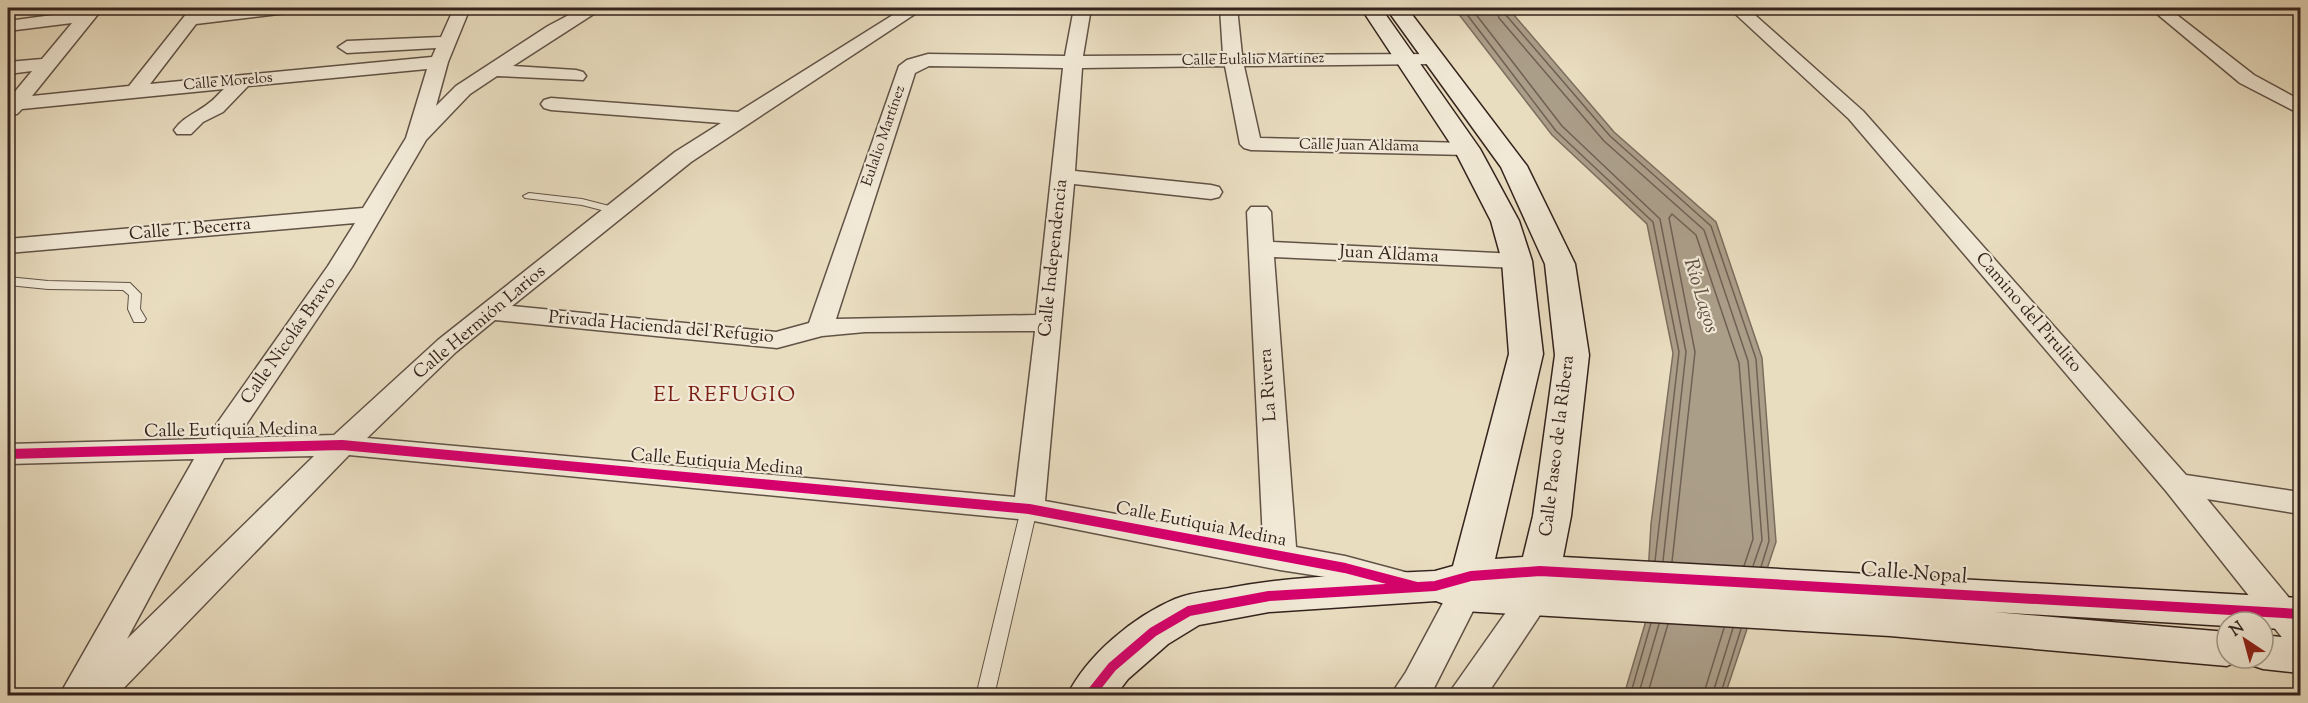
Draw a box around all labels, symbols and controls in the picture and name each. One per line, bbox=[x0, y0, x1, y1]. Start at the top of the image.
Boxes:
street label: Calle Eulalio Martínez bbox=[1181, 48, 1325, 72]
street label: Calle Morelos bbox=[182, 68, 274, 96]
street label: Eulalio Martínez bbox=[857, 82, 911, 189]
street label: Calle Juan Aldama bbox=[1299, 134, 1419, 158]
street label: Calle Independencia bbox=[1033, 178, 1075, 338]
street label: Calle T. Becerra bbox=[128, 212, 252, 248]
street label: Juan Aldama bbox=[1338, 239, 1439, 271]
street label: Camino del Pirulito bbox=[1968, 247, 2088, 379]
water label: Río Lagos bbox=[1675, 255, 1725, 337]
street label: Calle Hermión Larios bbox=[408, 260, 552, 386]
street label: Calle Nicolás Bravo bbox=[235, 272, 343, 410]
street label: Privada Hacienda del Refugio bbox=[547, 305, 775, 351]
street label: La Rivera bbox=[1253, 348, 1285, 422]
street label: Calle Paseo de la Ribera bbox=[1534, 354, 1582, 538]
district label: EL REFUGIO bbox=[653, 381, 797, 411]
street label: Calle Eutiquia Medina bbox=[144, 416, 318, 446]
street label: Calle Eutiquia Medina bbox=[629, 442, 805, 484]
street label: Calle Eutiquia Medina bbox=[1113, 496, 1289, 554]
street label: Calle Nopal bbox=[1860, 555, 1969, 593]
north arrow bbox=[2215, 610, 2275, 670]
text: N bbox=[2226, 617, 2250, 643]

